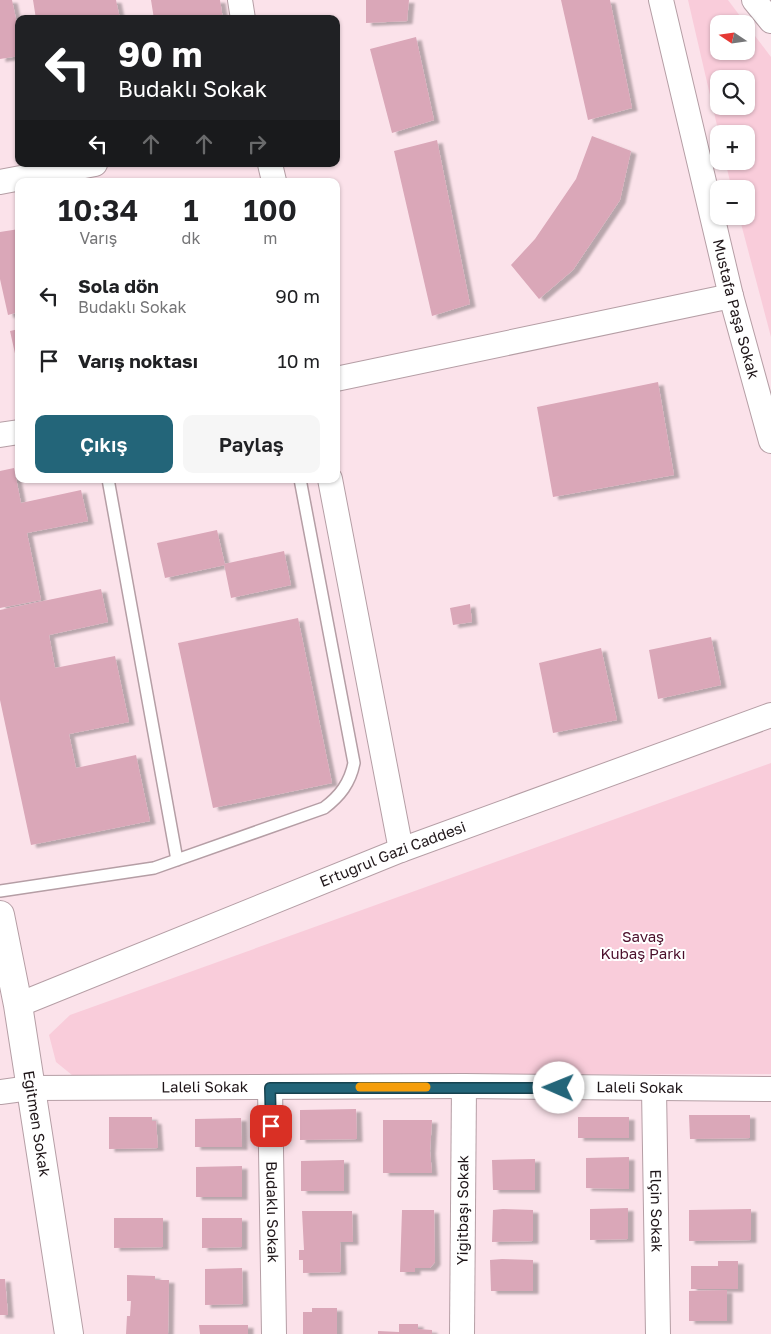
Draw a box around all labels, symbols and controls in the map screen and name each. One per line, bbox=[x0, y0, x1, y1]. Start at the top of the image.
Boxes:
north arrow bbox=[710, 15, 755, 60]
map controls bbox=[710, 15, 755, 225]
text: 90 m bbox=[118, 33, 202, 75]
icon: left bbox=[35, 35, 100, 100]
button: search bbox=[710, 70, 755, 115]
text: Budaklı Sokak bbox=[118, 75, 267, 102]
button: + bbox=[710, 125, 755, 170]
icon: left bbox=[84, 130, 112, 158]
icon: ahead bbox=[137, 130, 165, 158]
icon: ahead bbox=[190, 130, 218, 158]
icon: right bbox=[243, 130, 271, 158]
button: − bbox=[710, 180, 755, 225]
text: 10:34 bbox=[58, 192, 139, 228]
text: 1 bbox=[183, 192, 199, 228]
text: 100 bbox=[244, 192, 297, 228]
text: Varış bbox=[79, 228, 117, 248]
text: dk bbox=[182, 228, 200, 248]
text: m bbox=[263, 228, 277, 248]
street label: Mustafa Paşa Sokak bbox=[710, 237, 764, 381]
text: Sola dön bbox=[78, 274, 159, 297]
icon: left bbox=[35, 282, 63, 310]
text: 90 m bbox=[275, 284, 320, 307]
text: Budaklı Sokak bbox=[78, 297, 187, 317]
icon: arrive bbox=[35, 347, 63, 375]
text: Varış noktası bbox=[78, 349, 198, 372]
text: 10 m bbox=[277, 349, 320, 372]
button: Çıkış bbox=[35, 415, 173, 473]
button: Paylaş bbox=[183, 415, 320, 473]
street label: Ertuğrul Gazi Caddesi bbox=[317, 817, 468, 890]
park label: Savaş Kubaş Parkı bbox=[600, 927, 686, 962]
position arrow bbox=[532, 1061, 584, 1113]
street label: Eğitmen Sokak bbox=[20, 1069, 55, 1179]
street label: Laleli Sokak bbox=[161, 1077, 249, 1095]
street label: Laleli Sokak bbox=[596, 1077, 684, 1096]
pin bbox=[250, 1105, 292, 1147]
icon: arrive bbox=[257, 1112, 285, 1140]
street label: Yiğitbaşı Sokak bbox=[453, 1154, 471, 1265]
street label: Budaklı Sokak bbox=[263, 1161, 283, 1264]
street label: Elçin Sokak bbox=[647, 1169, 667, 1253]

